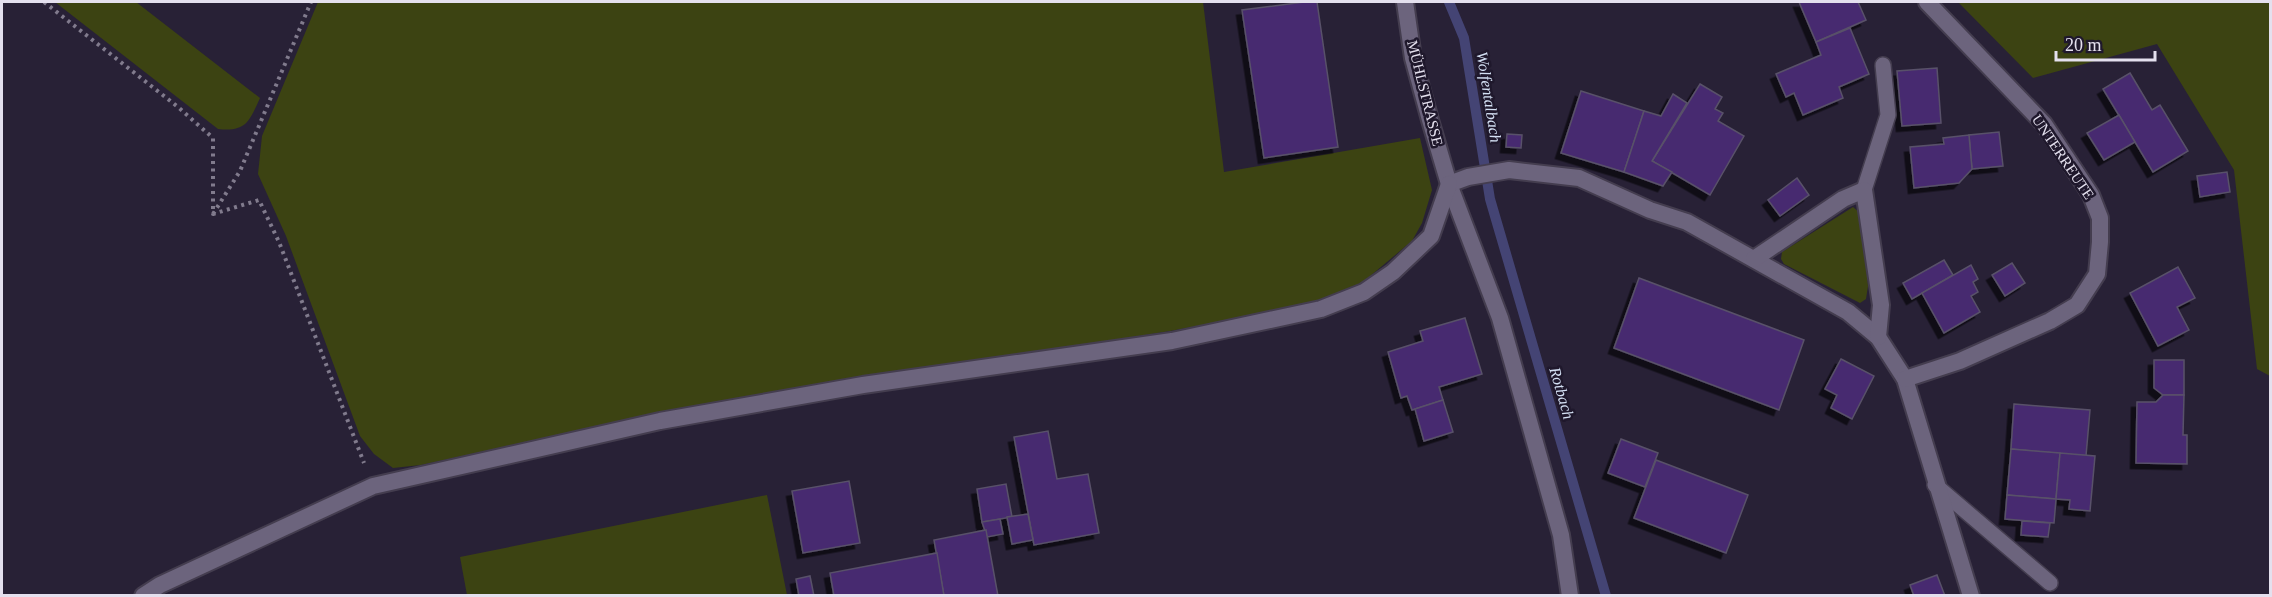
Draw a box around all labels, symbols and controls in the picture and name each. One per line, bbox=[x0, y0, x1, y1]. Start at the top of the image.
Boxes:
scale bar bbox=[2056, 24, 2155, 62]
text: 20 m bbox=[2065, 35, 2102, 55]
street label: MÜHLSTRASSE bbox=[1404, 38, 1446, 148]
water label: Wolfentalbach bbox=[1472, 50, 1505, 144]
street label: UNTERREUTE bbox=[2029, 112, 2097, 202]
water label: Rotbach bbox=[1546, 364, 1578, 421]

